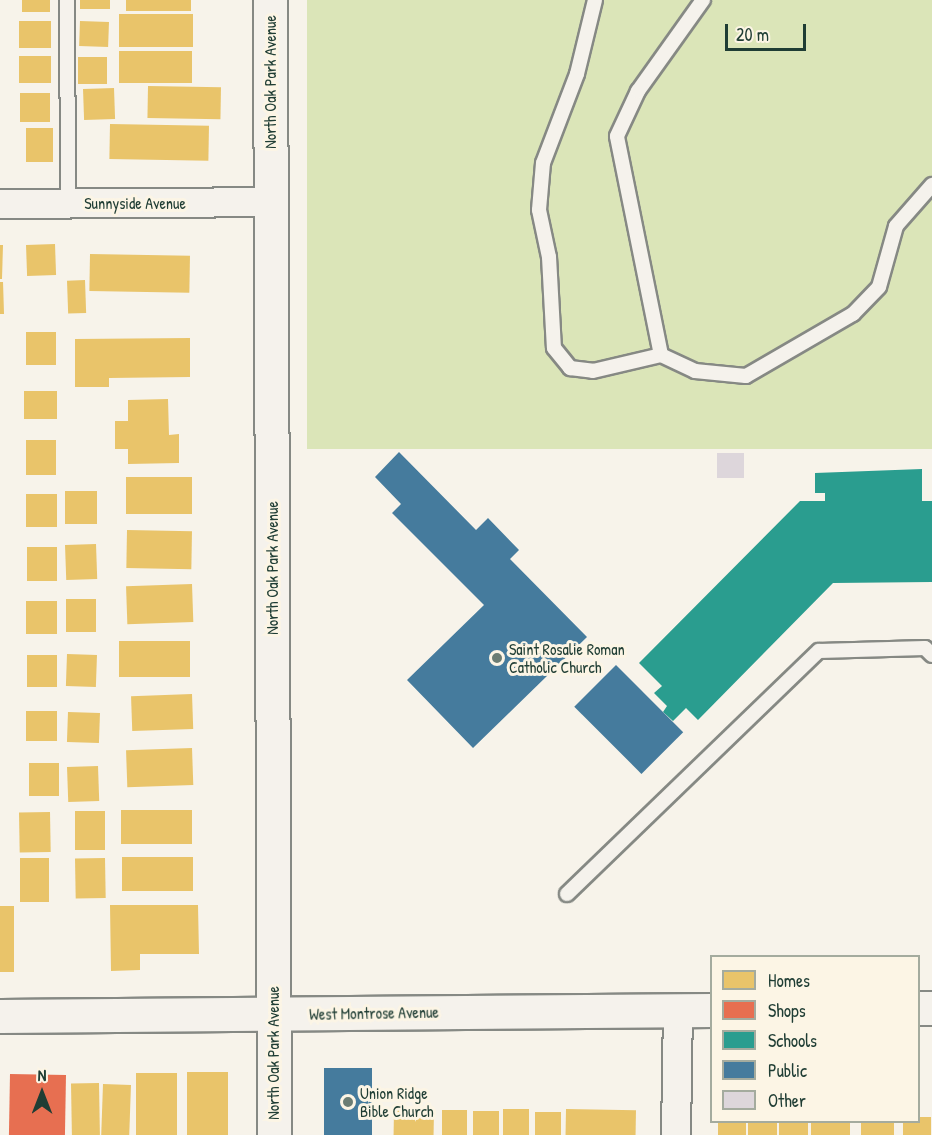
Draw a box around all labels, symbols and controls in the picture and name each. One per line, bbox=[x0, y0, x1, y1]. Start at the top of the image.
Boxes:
scale bar bbox=[728, 12, 809, 50]
street label: North Oak Park Avenue bbox=[260, 15, 280, 149]
text: 20 m bbox=[736, 22, 769, 47]
street label: Sunnyside Avenue bbox=[84, 193, 186, 213]
street label: North Oak Park Avenue bbox=[262, 501, 282, 635]
place label: Saint Rosalie Roman Catholic Church bbox=[509, 639, 625, 677]
marker: Saint Rosalie Roman Catholic Church bbox=[490, 651, 504, 665]
legend bbox=[710, 955, 920, 1123]
text: Homes bbox=[768, 968, 810, 993]
street label: North Oak Park Avenue bbox=[263, 986, 283, 1120]
text: Shops bbox=[768, 998, 806, 1023]
street label: West Montrose Avenue bbox=[309, 1002, 439, 1024]
text: Schools bbox=[768, 1028, 817, 1053]
text: Public bbox=[768, 1058, 807, 1083]
north arrow bbox=[12, 1063, 72, 1123]
text: N bbox=[38, 1064, 46, 1086]
place label: Union Ridge Bible Church bbox=[360, 1083, 434, 1121]
text: Other bbox=[768, 1088, 806, 1113]
marker: Union Ridge Bible Church bbox=[341, 1095, 355, 1109]

